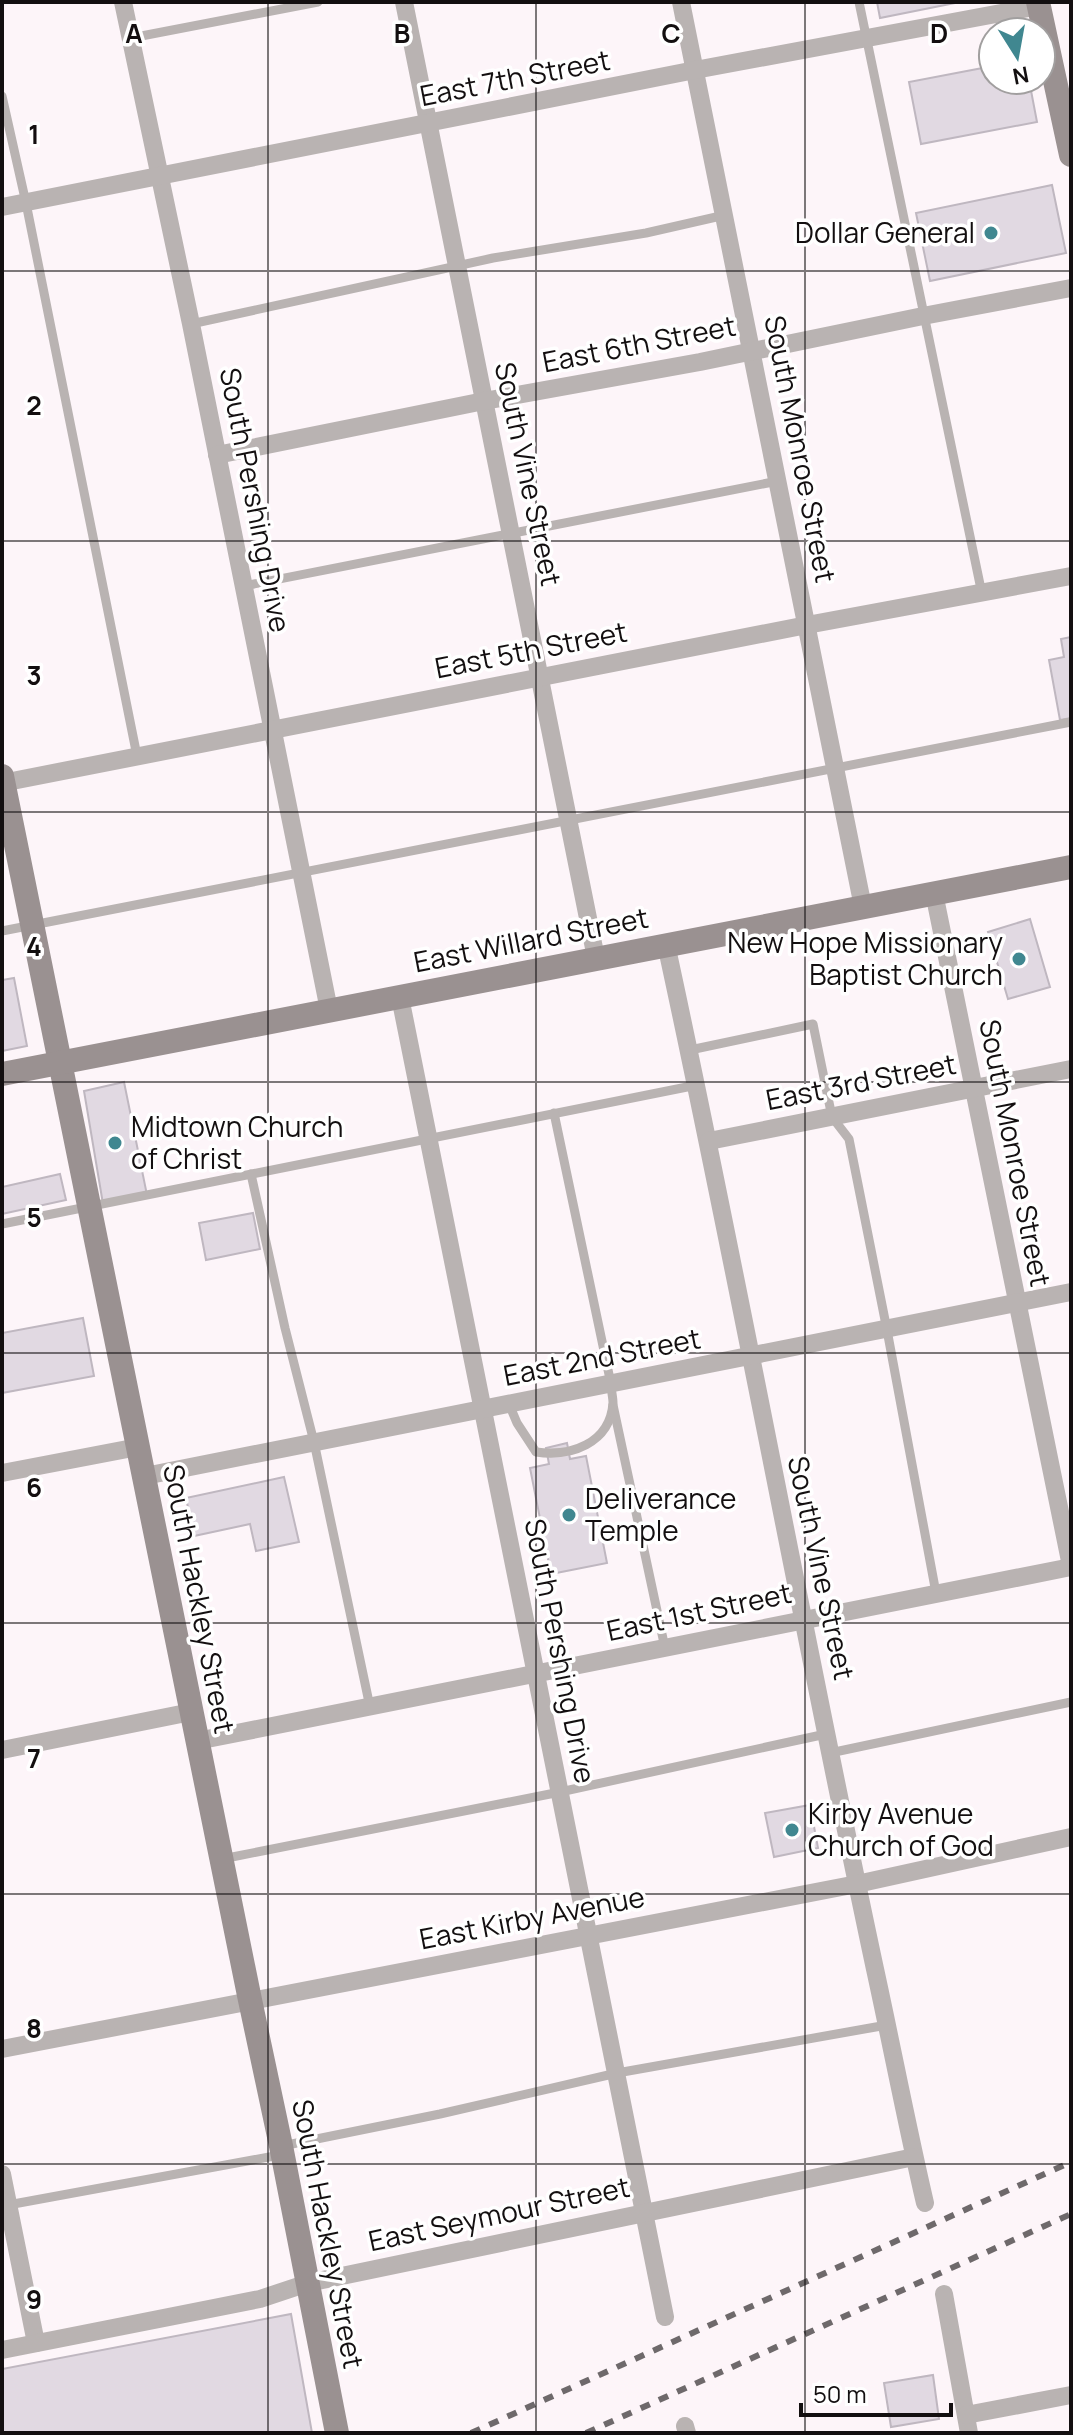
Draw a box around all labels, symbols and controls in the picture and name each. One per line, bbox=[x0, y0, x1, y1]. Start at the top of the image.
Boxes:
text: A bbox=[125, 15, 143, 51]
text: B bbox=[394, 15, 410, 51]
text: C bbox=[661, 15, 681, 51]
text: D bbox=[930, 15, 948, 51]
north arrow bbox=[977, 16, 1057, 96]
street label: East 7th Street bbox=[417, 40, 613, 114]
text: N bbox=[1010, 59, 1031, 92]
text: 1 bbox=[28, 116, 40, 152]
place label: Dollar General bbox=[795, 213, 975, 251]
marker: Dollar General bbox=[982, 224, 1000, 242]
street label: East 6th Street bbox=[539, 306, 739, 380]
street label: South Monroe Street bbox=[756, 312, 846, 586]
street label: South Vine Street bbox=[487, 359, 571, 589]
street label: South Pershing Drive bbox=[212, 364, 300, 635]
text: 2 bbox=[26, 387, 42, 423]
street label: East 5th Street bbox=[432, 612, 630, 686]
text: 3 bbox=[26, 657, 42, 693]
street label: East Willard Street bbox=[410, 898, 651, 980]
place label: New Hope Missionary Baptist Church bbox=[727, 923, 1003, 993]
text: 4 bbox=[26, 928, 42, 964]
marker: New Hope Missionary Baptist Church bbox=[1010, 950, 1028, 968]
street label: South Monroe Street bbox=[971, 1016, 1061, 1290]
street label: East 3rd Street bbox=[763, 1044, 959, 1118]
place label: Midtown Church of Christ bbox=[131, 1107, 343, 1177]
marker: Midtown Church of Christ bbox=[106, 1134, 124, 1152]
text: 5 bbox=[26, 1199, 42, 1235]
street label: East 2nd Street bbox=[500, 1318, 704, 1394]
street label: South Vine Street bbox=[780, 1453, 864, 1683]
street label: South Hackley Street bbox=[155, 1461, 245, 1737]
text: 6 bbox=[26, 1469, 42, 1505]
place label: Deliverance Temple bbox=[585, 1479, 736, 1549]
marker: Deliverance Temple bbox=[560, 1506, 578, 1524]
street label: South Pershing Drive bbox=[517, 1515, 605, 1786]
street label: East 1st Street bbox=[603, 1573, 795, 1649]
text: 7 bbox=[27, 1740, 41, 1776]
place label: Kirby Avenue Church of God bbox=[808, 1794, 994, 1864]
marker: Kirby Avenue Church of God bbox=[783, 1821, 801, 1839]
street label: East Kirby Avenue bbox=[416, 1877, 648, 1957]
text: 8 bbox=[26, 2010, 42, 2046]
street label: South Hackley Street bbox=[284, 2096, 374, 2372]
street label: East Seymour Street bbox=[365, 2167, 633, 2259]
text: 9 bbox=[26, 2281, 42, 2317]
scale bar bbox=[801, 2367, 951, 2417]
text: 50 m bbox=[813, 2377, 867, 2410]

